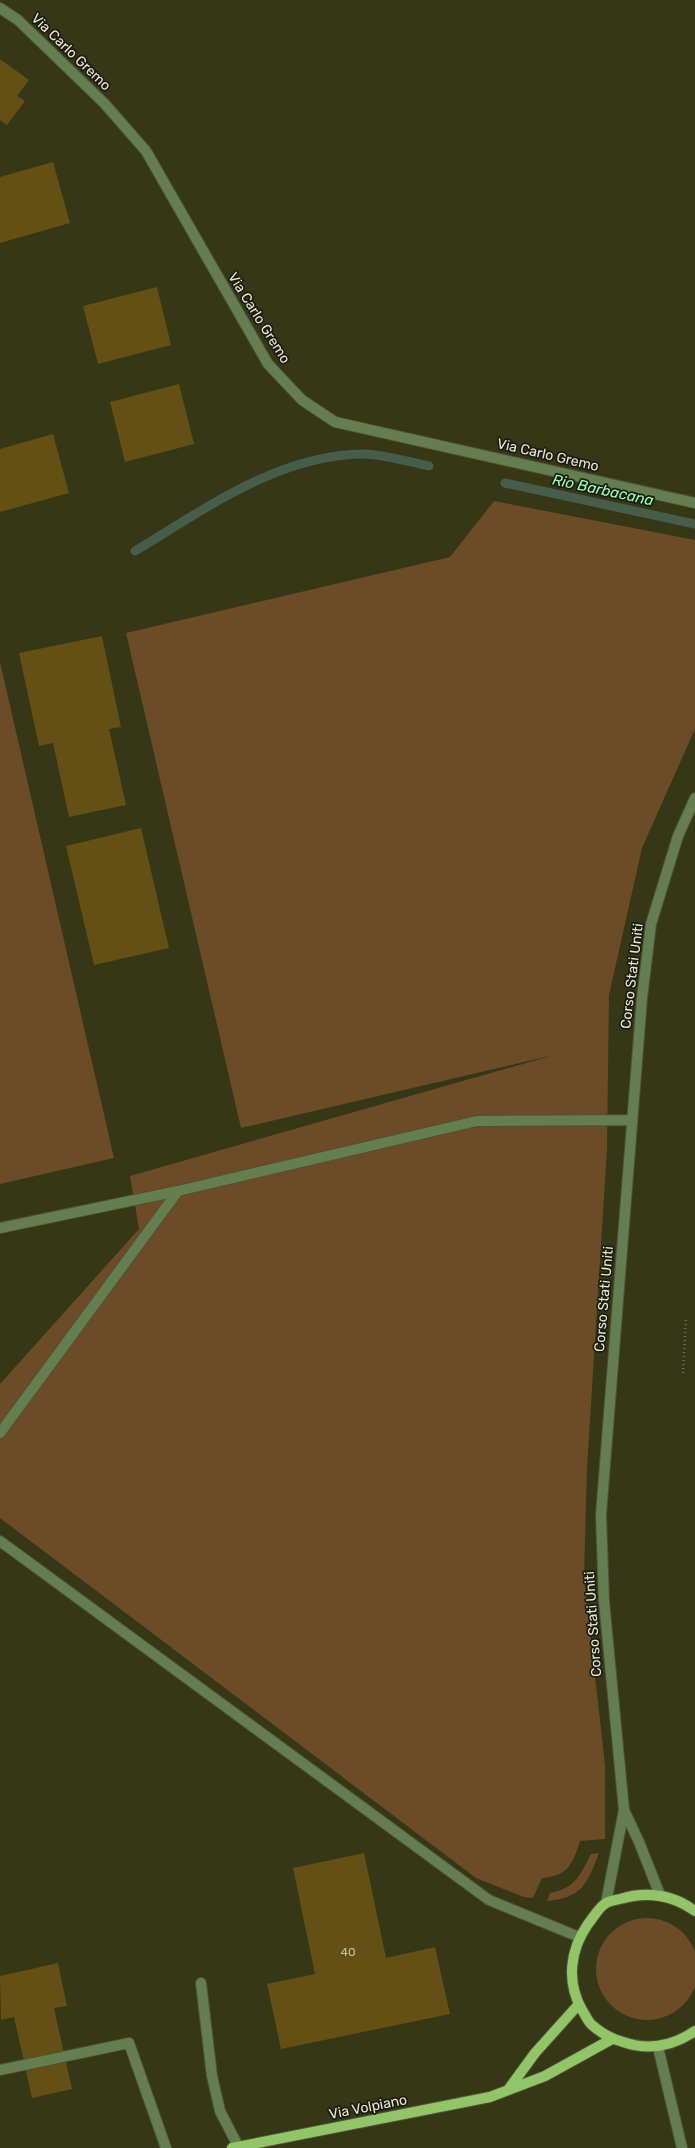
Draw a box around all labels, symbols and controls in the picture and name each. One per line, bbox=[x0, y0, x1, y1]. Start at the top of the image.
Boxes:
street label: Via Carlo Gremo bbox=[28, 10, 114, 94]
street label: Via Carlo Gremo bbox=[224, 269, 294, 367]
street label: Via Carlo Gremo bbox=[495, 435, 601, 475]
water label: Rio Barbacana bbox=[551, 470, 655, 510]
street label: Corso Stati Uniti bbox=[617, 922, 647, 1030]
street label: Corso Stati Uniti bbox=[591, 1245, 617, 1353]
street label: Corso Stati Uniti bbox=[581, 1571, 605, 1677]
house number: 40 bbox=[340, 1945, 356, 1959]
street label: Via Volpiano bbox=[328, 2091, 408, 2123]

